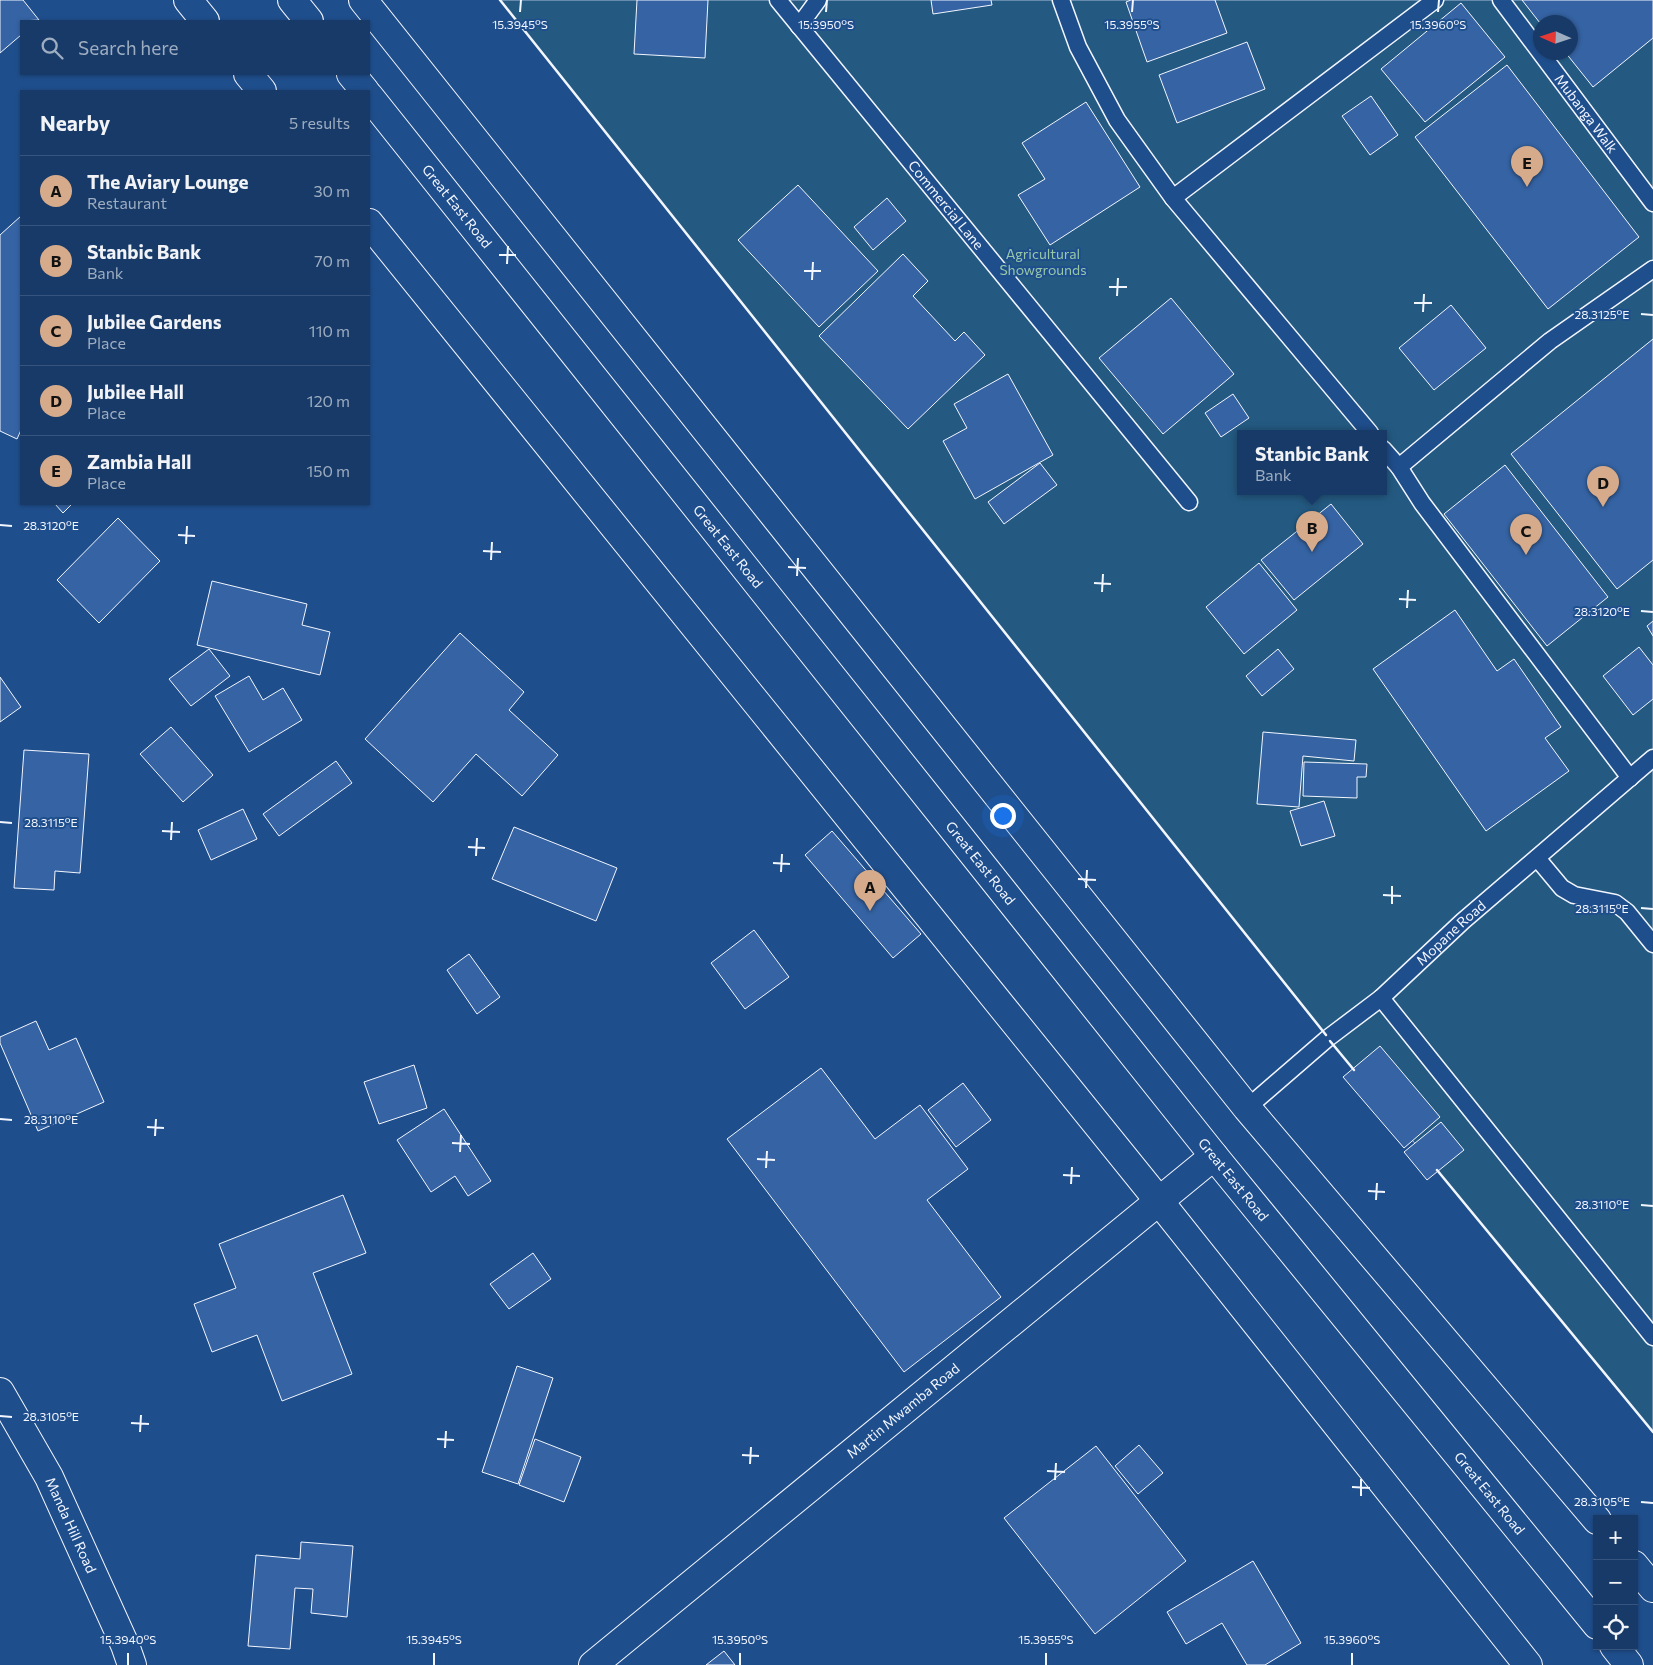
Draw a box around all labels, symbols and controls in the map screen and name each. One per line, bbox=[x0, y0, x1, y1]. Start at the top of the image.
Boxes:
north arrow bbox=[1533, 15, 1578, 60]
text: 15.3945°S bbox=[492, 17, 548, 31]
text: 15.3950°S bbox=[798, 17, 854, 31]
text: 15.3955°S bbox=[1104, 17, 1160, 31]
text: 15.3960°S bbox=[1410, 17, 1466, 31]
search box bbox=[20, 20, 370, 75]
icon: search bbox=[38, 34, 66, 62]
text: Search here bbox=[78, 36, 178, 59]
street label: Mubanga Walk bbox=[1551, 70, 1622, 157]
text: Nearby bbox=[40, 110, 110, 135]
text: 5 results bbox=[289, 113, 350, 132]
pin: E bbox=[1511, 146, 1543, 187]
street label: Commercial Lane bbox=[905, 157, 988, 253]
street label: Great East Road bbox=[419, 161, 496, 251]
text: The Aviary Lounge bbox=[87, 170, 249, 193]
text: A bbox=[50, 181, 62, 200]
text: 30 m bbox=[313, 181, 350, 200]
text: Restaurant bbox=[87, 193, 167, 212]
text: Stanbic Bank bbox=[87, 240, 201, 263]
park label: Agricultural Showgrounds bbox=[999, 245, 1087, 278]
text: B bbox=[51, 251, 61, 270]
text: 70 m bbox=[314, 251, 350, 270]
text: Bank bbox=[87, 263, 124, 282]
text: 28.3125°E bbox=[1575, 307, 1629, 321]
text: Jubilee Gardens bbox=[87, 310, 222, 333]
text: C bbox=[51, 321, 61, 340]
text: 110 m bbox=[309, 321, 350, 340]
text: Place bbox=[87, 333, 126, 352]
text: Jubilee Hall bbox=[87, 380, 184, 403]
text: D bbox=[50, 391, 62, 410]
text: 120 m bbox=[307, 391, 350, 410]
text: Place bbox=[87, 403, 126, 422]
popup bbox=[1237, 430, 1387, 495]
text: Stanbic Bank bbox=[1255, 442, 1369, 465]
text: Zambia Hall bbox=[87, 450, 191, 473]
text: E bbox=[51, 461, 61, 480]
text: 150 m bbox=[307, 461, 350, 480]
text: Bank bbox=[1255, 465, 1291, 484]
pin: D bbox=[1587, 466, 1619, 507]
text: Place bbox=[87, 473, 126, 492]
street label: Great East Road bbox=[690, 501, 767, 591]
pin: B bbox=[1296, 511, 1328, 552]
pin: C bbox=[1510, 514, 1542, 555]
text: 28.3120°E bbox=[23, 518, 79, 532]
text: 28.3120°E bbox=[1574, 604, 1630, 618]
your location bbox=[990, 803, 1016, 829]
text: 28.3115°E bbox=[24, 815, 78, 829]
street label: Great East Road bbox=[942, 818, 1019, 908]
pin: A bbox=[854, 870, 886, 911]
street label: Mopane Road bbox=[1412, 896, 1489, 969]
text: 28.3115°E bbox=[1575, 901, 1629, 915]
text: 28.3110°E bbox=[24, 1112, 78, 1126]
street label: Great East Road bbox=[1195, 1134, 1272, 1224]
text: 28.3110°E bbox=[1575, 1197, 1629, 1211]
street label: Martin Mwamba Road bbox=[843, 1359, 963, 1462]
text: 28.3105°E bbox=[23, 1409, 79, 1423]
street label: Great East Road bbox=[1451, 1448, 1529, 1538]
street label: Manda Hill Road bbox=[42, 1474, 100, 1576]
text: 28.3105°E bbox=[1574, 1494, 1630, 1508]
map controls bbox=[1593, 1515, 1638, 1650]
button: + bbox=[1593, 1515, 1638, 1560]
button: − bbox=[1593, 1560, 1638, 1605]
button: locate bbox=[1593, 1605, 1638, 1650]
text: 15.3940°S bbox=[100, 1632, 156, 1646]
text: 15.3945°S bbox=[406, 1632, 462, 1646]
text: 15.3950°S bbox=[712, 1632, 768, 1646]
text: 15.3955°S bbox=[1018, 1632, 1074, 1646]
text: 15.3960°S bbox=[1324, 1632, 1380, 1646]

